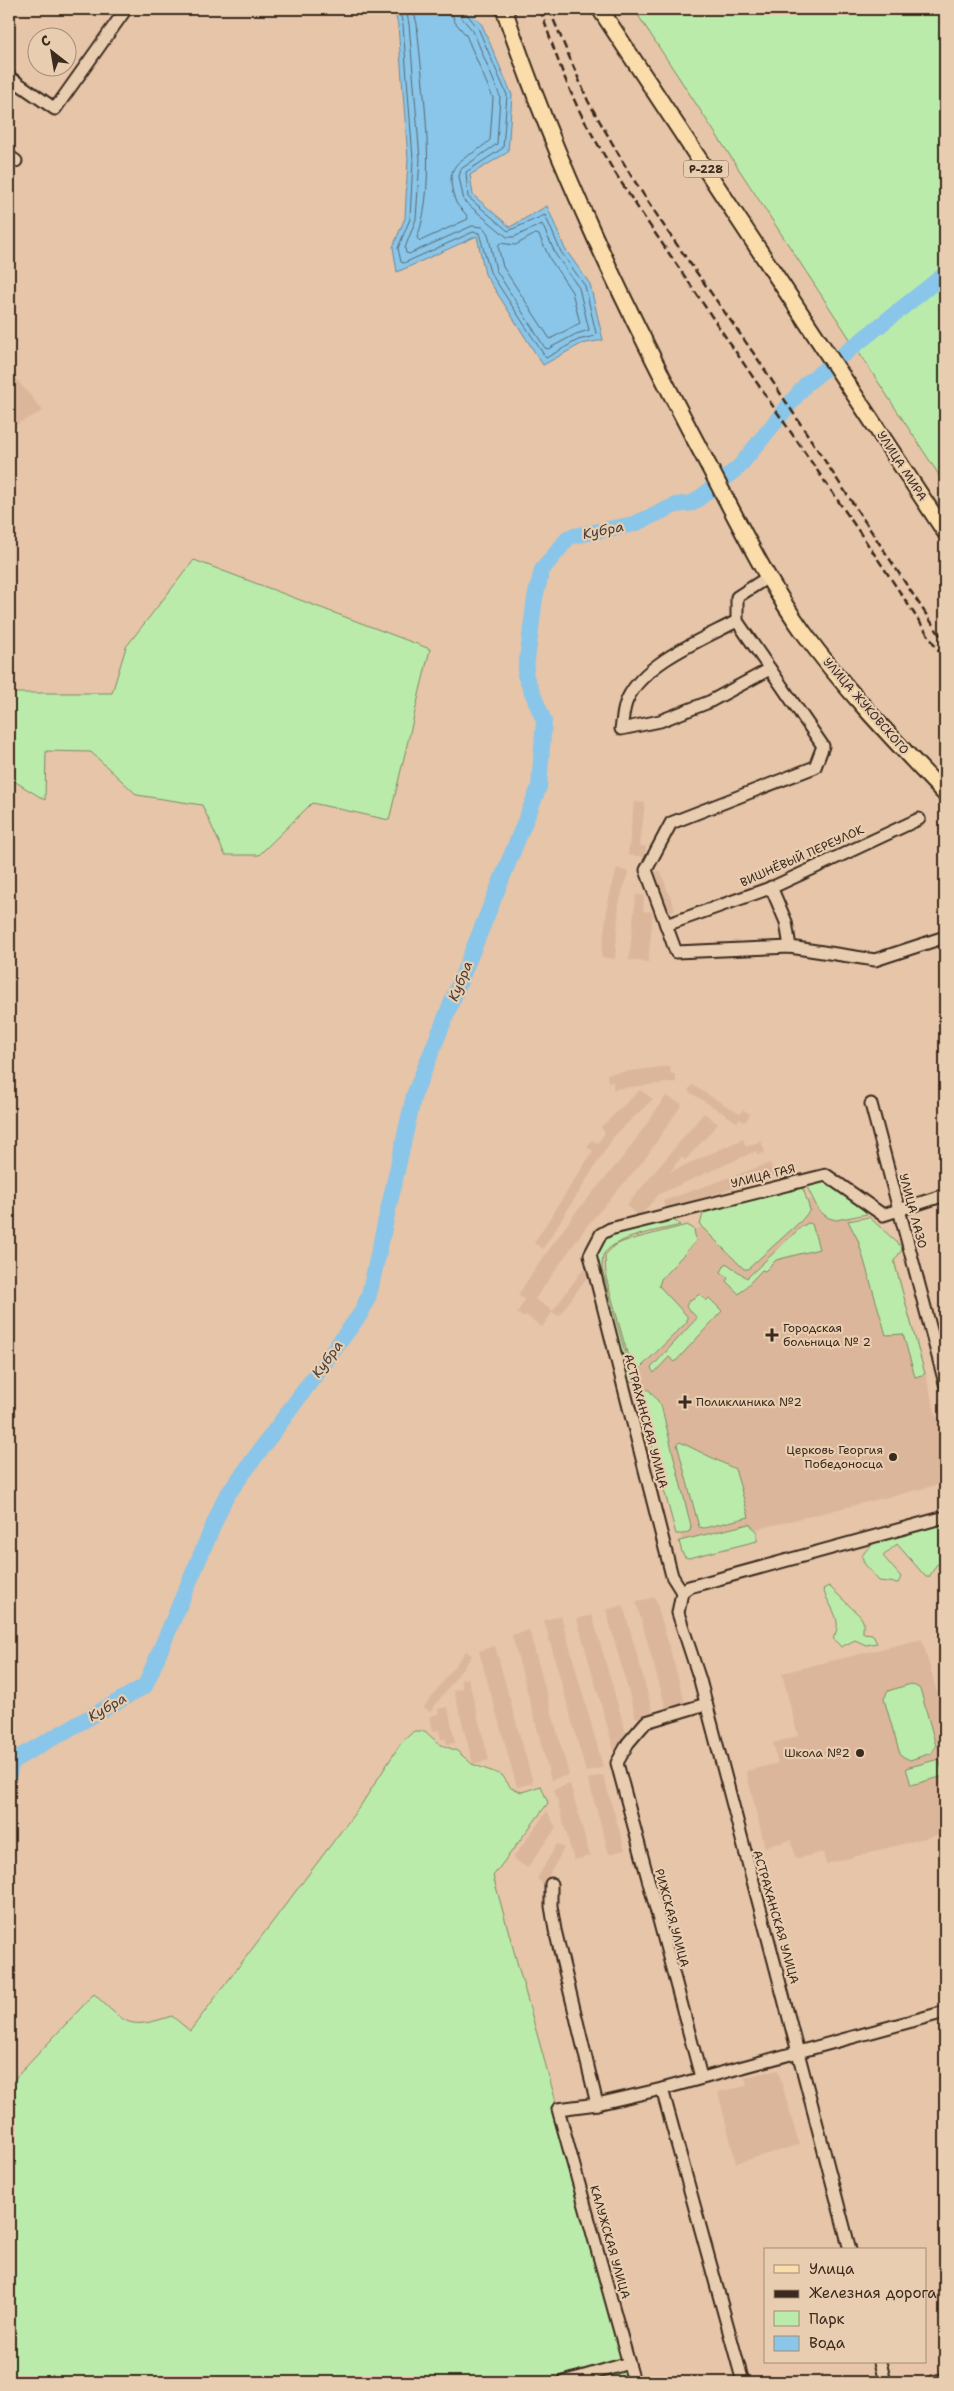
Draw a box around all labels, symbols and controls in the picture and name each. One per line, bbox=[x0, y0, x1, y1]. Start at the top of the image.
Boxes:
north arrow bbox=[28, 28, 78, 78]
text: С bbox=[37, 31, 54, 51]
road number: Р-228 bbox=[684, 160, 728, 178]
street label: УЛИЦА МИРА bbox=[873, 428, 931, 504]
water label: Кубра bbox=[581, 517, 625, 543]
street label: УЛИЦА ЖУКОВСКОГО bbox=[820, 654, 912, 758]
street label: ВИШНЁВЫЙ ПЕРЕУЛОК bbox=[738, 821, 867, 891]
water label: Кубра bbox=[444, 958, 476, 1004]
street label: УЛИЦА ГАЯ bbox=[729, 1160, 797, 1192]
street label: УЛИЦА ЛАЗО bbox=[895, 1172, 931, 1250]
place label: Городская больница № 2 bbox=[783, 1320, 871, 1350]
marker: Городская больница № 2 bbox=[765, 1328, 779, 1342]
water label: Кубра bbox=[307, 1337, 347, 1381]
street label: АСТРАХАНСКАЯ УЛИЦА bbox=[620, 1352, 672, 1490]
place label: Поликлиника №2 bbox=[696, 1394, 802, 1410]
marker: Поликлиника №2 bbox=[678, 1395, 692, 1409]
place label: Церковь Георгия Победоносца bbox=[786, 1442, 884, 1472]
marker: Церковь Георгия Победоносца bbox=[887, 1451, 899, 1463]
water label: Кубра bbox=[84, 1689, 130, 1725]
place label: Школа №2 bbox=[784, 1745, 850, 1761]
marker: Школа №2 bbox=[854, 1747, 866, 1759]
street label: АСТРАХАНСКАЯ УЛИЦА bbox=[749, 1848, 803, 1986]
street label: РИЖСКАЯ УЛИЦА bbox=[651, 1867, 693, 1969]
street label: КАЛУЖСКАЯ УЛИЦА bbox=[586, 2183, 634, 2301]
legend bbox=[764, 2248, 926, 2364]
text: Улица bbox=[809, 2259, 855, 2279]
text: Железная дорога bbox=[809, 2283, 937, 2303]
text: Парк bbox=[809, 2309, 845, 2329]
text: Вода bbox=[809, 2333, 846, 2353]

